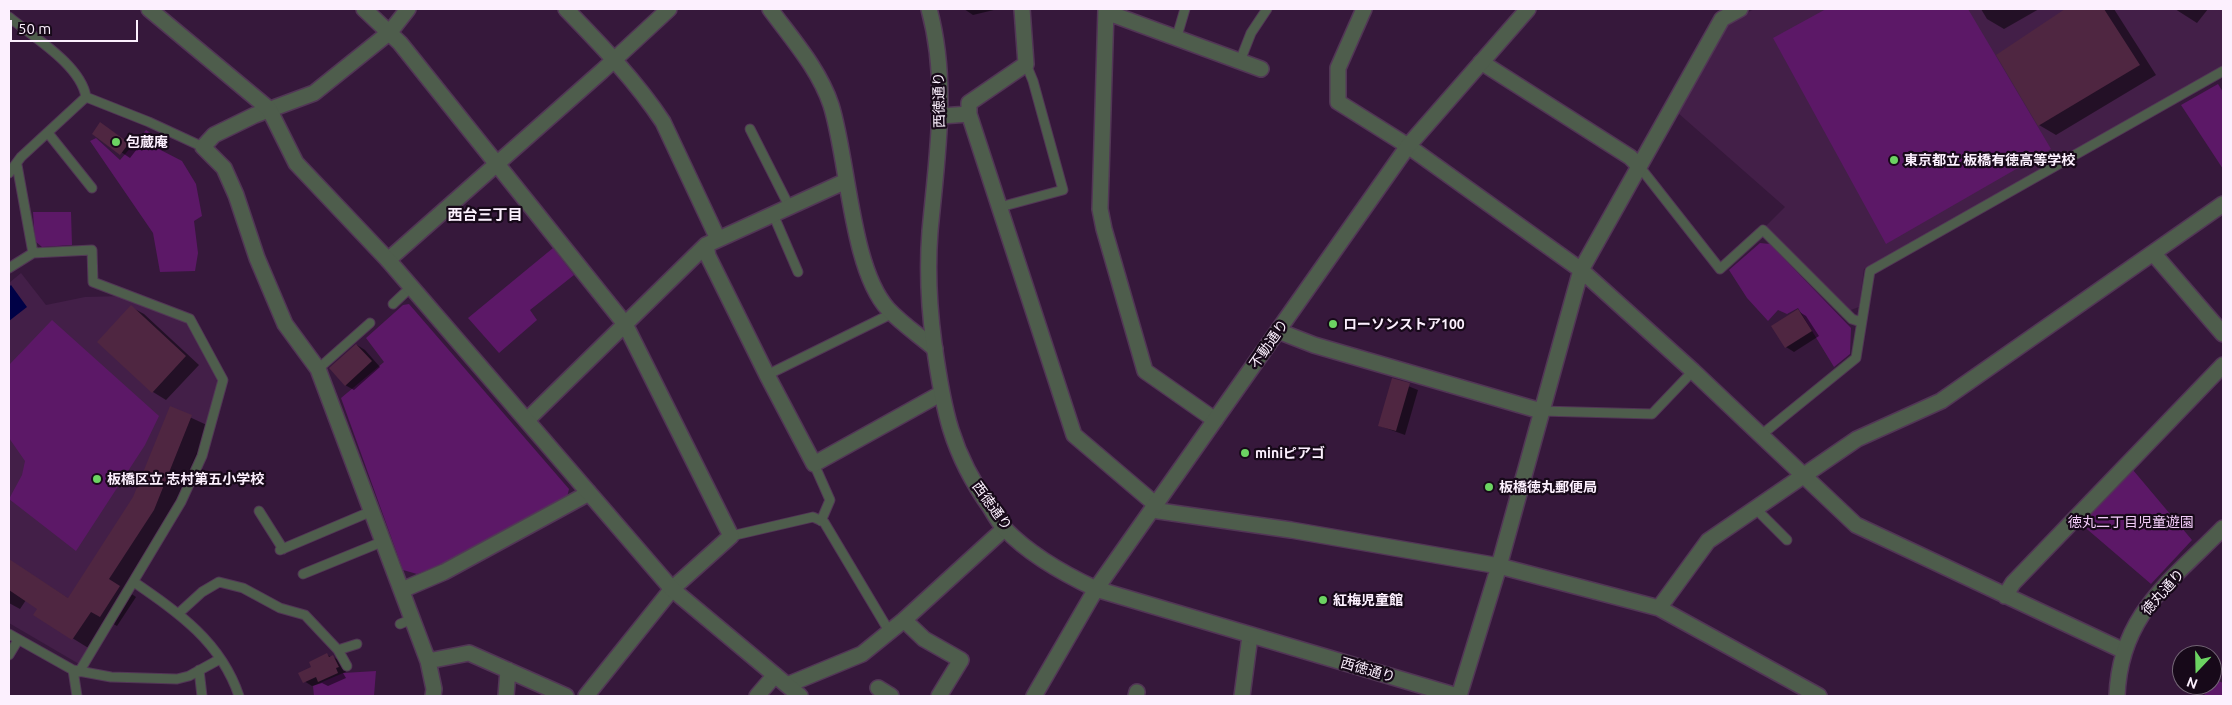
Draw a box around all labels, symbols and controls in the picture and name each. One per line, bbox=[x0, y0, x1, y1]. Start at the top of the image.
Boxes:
scale bar bbox=[12, 10, 140, 42]
text: 50 m bbox=[18, 20, 51, 37]
street label: 西徳通り bbox=[930, 72, 948, 128]
place label: 包蔵庵 bbox=[126, 134, 168, 150]
marker: 包蔵庵 bbox=[110, 136, 122, 148]
place label: 東京都立 板橋有徳高等学校 bbox=[1904, 152, 2075, 168]
marker: 東京都立 板橋有徳高等学校 bbox=[1888, 154, 1900, 166]
district label: 西台三丁目 bbox=[448, 206, 522, 224]
street label: 不動通り bbox=[1246, 316, 1292, 372]
place label: ローソンストア100 bbox=[1343, 316, 1465, 332]
marker: ローソンストア100 bbox=[1327, 318, 1339, 330]
place label: miniピアゴ bbox=[1255, 445, 1325, 461]
marker: miniピアゴ bbox=[1239, 447, 1251, 459]
place label: 板橋区立 志村第五小学校 bbox=[107, 471, 264, 487]
marker: 板橋区立 志村第五小学校 bbox=[91, 473, 103, 485]
street label: 西徳通り bbox=[969, 478, 1015, 534]
place label: 板橋徳丸郵便局 bbox=[1499, 479, 1597, 495]
marker: 板橋徳丸郵便局 bbox=[1483, 481, 1495, 493]
park label: 徳丸二丁目児童遊園 bbox=[2068, 514, 2194, 530]
street label: 徳丸通り bbox=[2138, 566, 2188, 618]
place label: 紅梅児童館 bbox=[1333, 592, 1403, 608]
marker: 紅梅児童館 bbox=[1317, 594, 1329, 606]
north arrow bbox=[2172, 645, 2222, 695]
street label: 西徳通り bbox=[1339, 654, 1397, 686]
text: N bbox=[2184, 674, 2200, 692]

